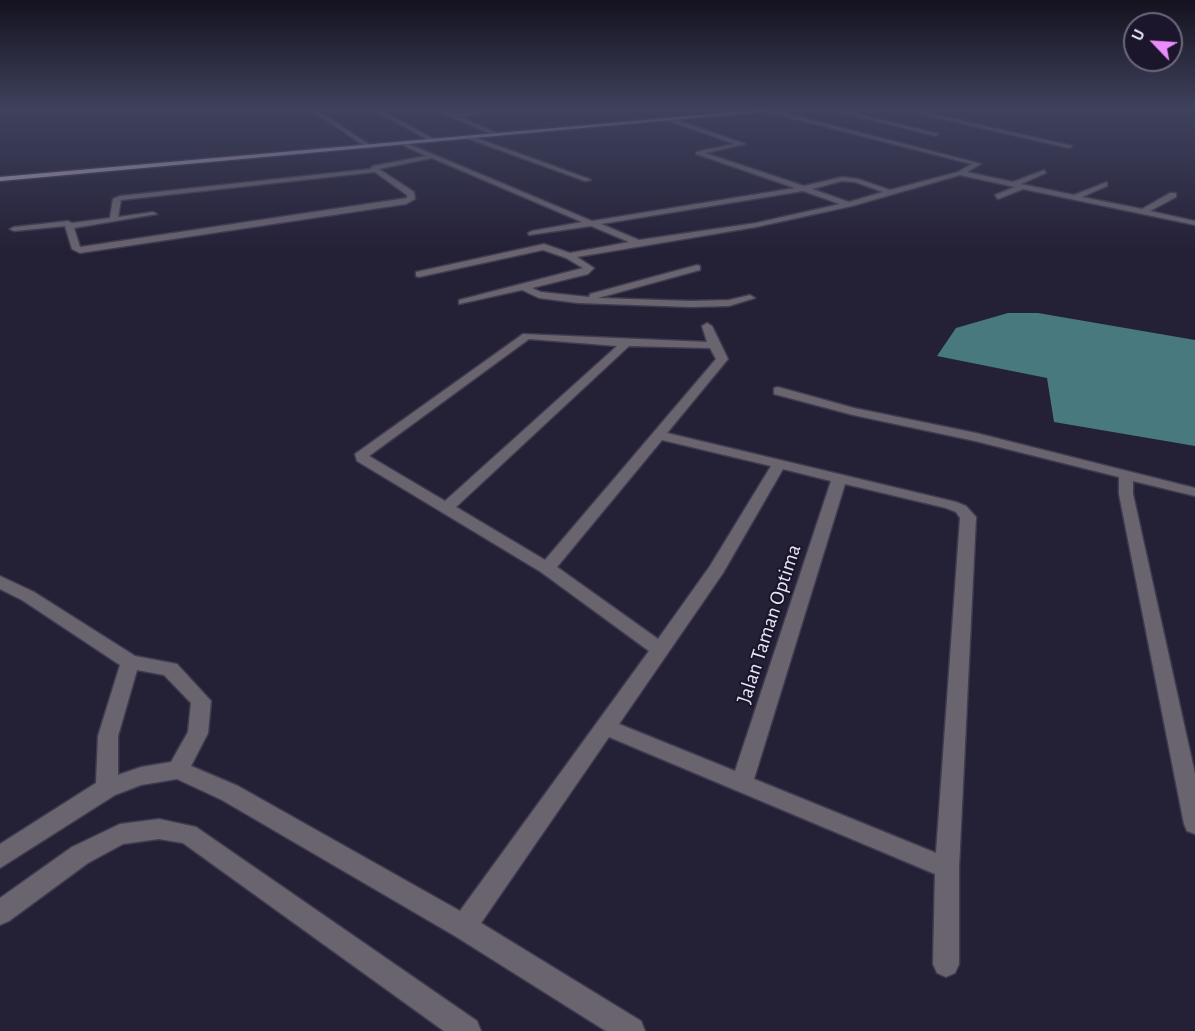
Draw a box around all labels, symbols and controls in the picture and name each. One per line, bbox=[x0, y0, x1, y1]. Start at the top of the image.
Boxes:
north arrow bbox=[1123, 12, 1183, 72]
text: U bbox=[1129, 27, 1148, 43]
street label: Jalan Taman Optima bbox=[731, 541, 807, 707]

